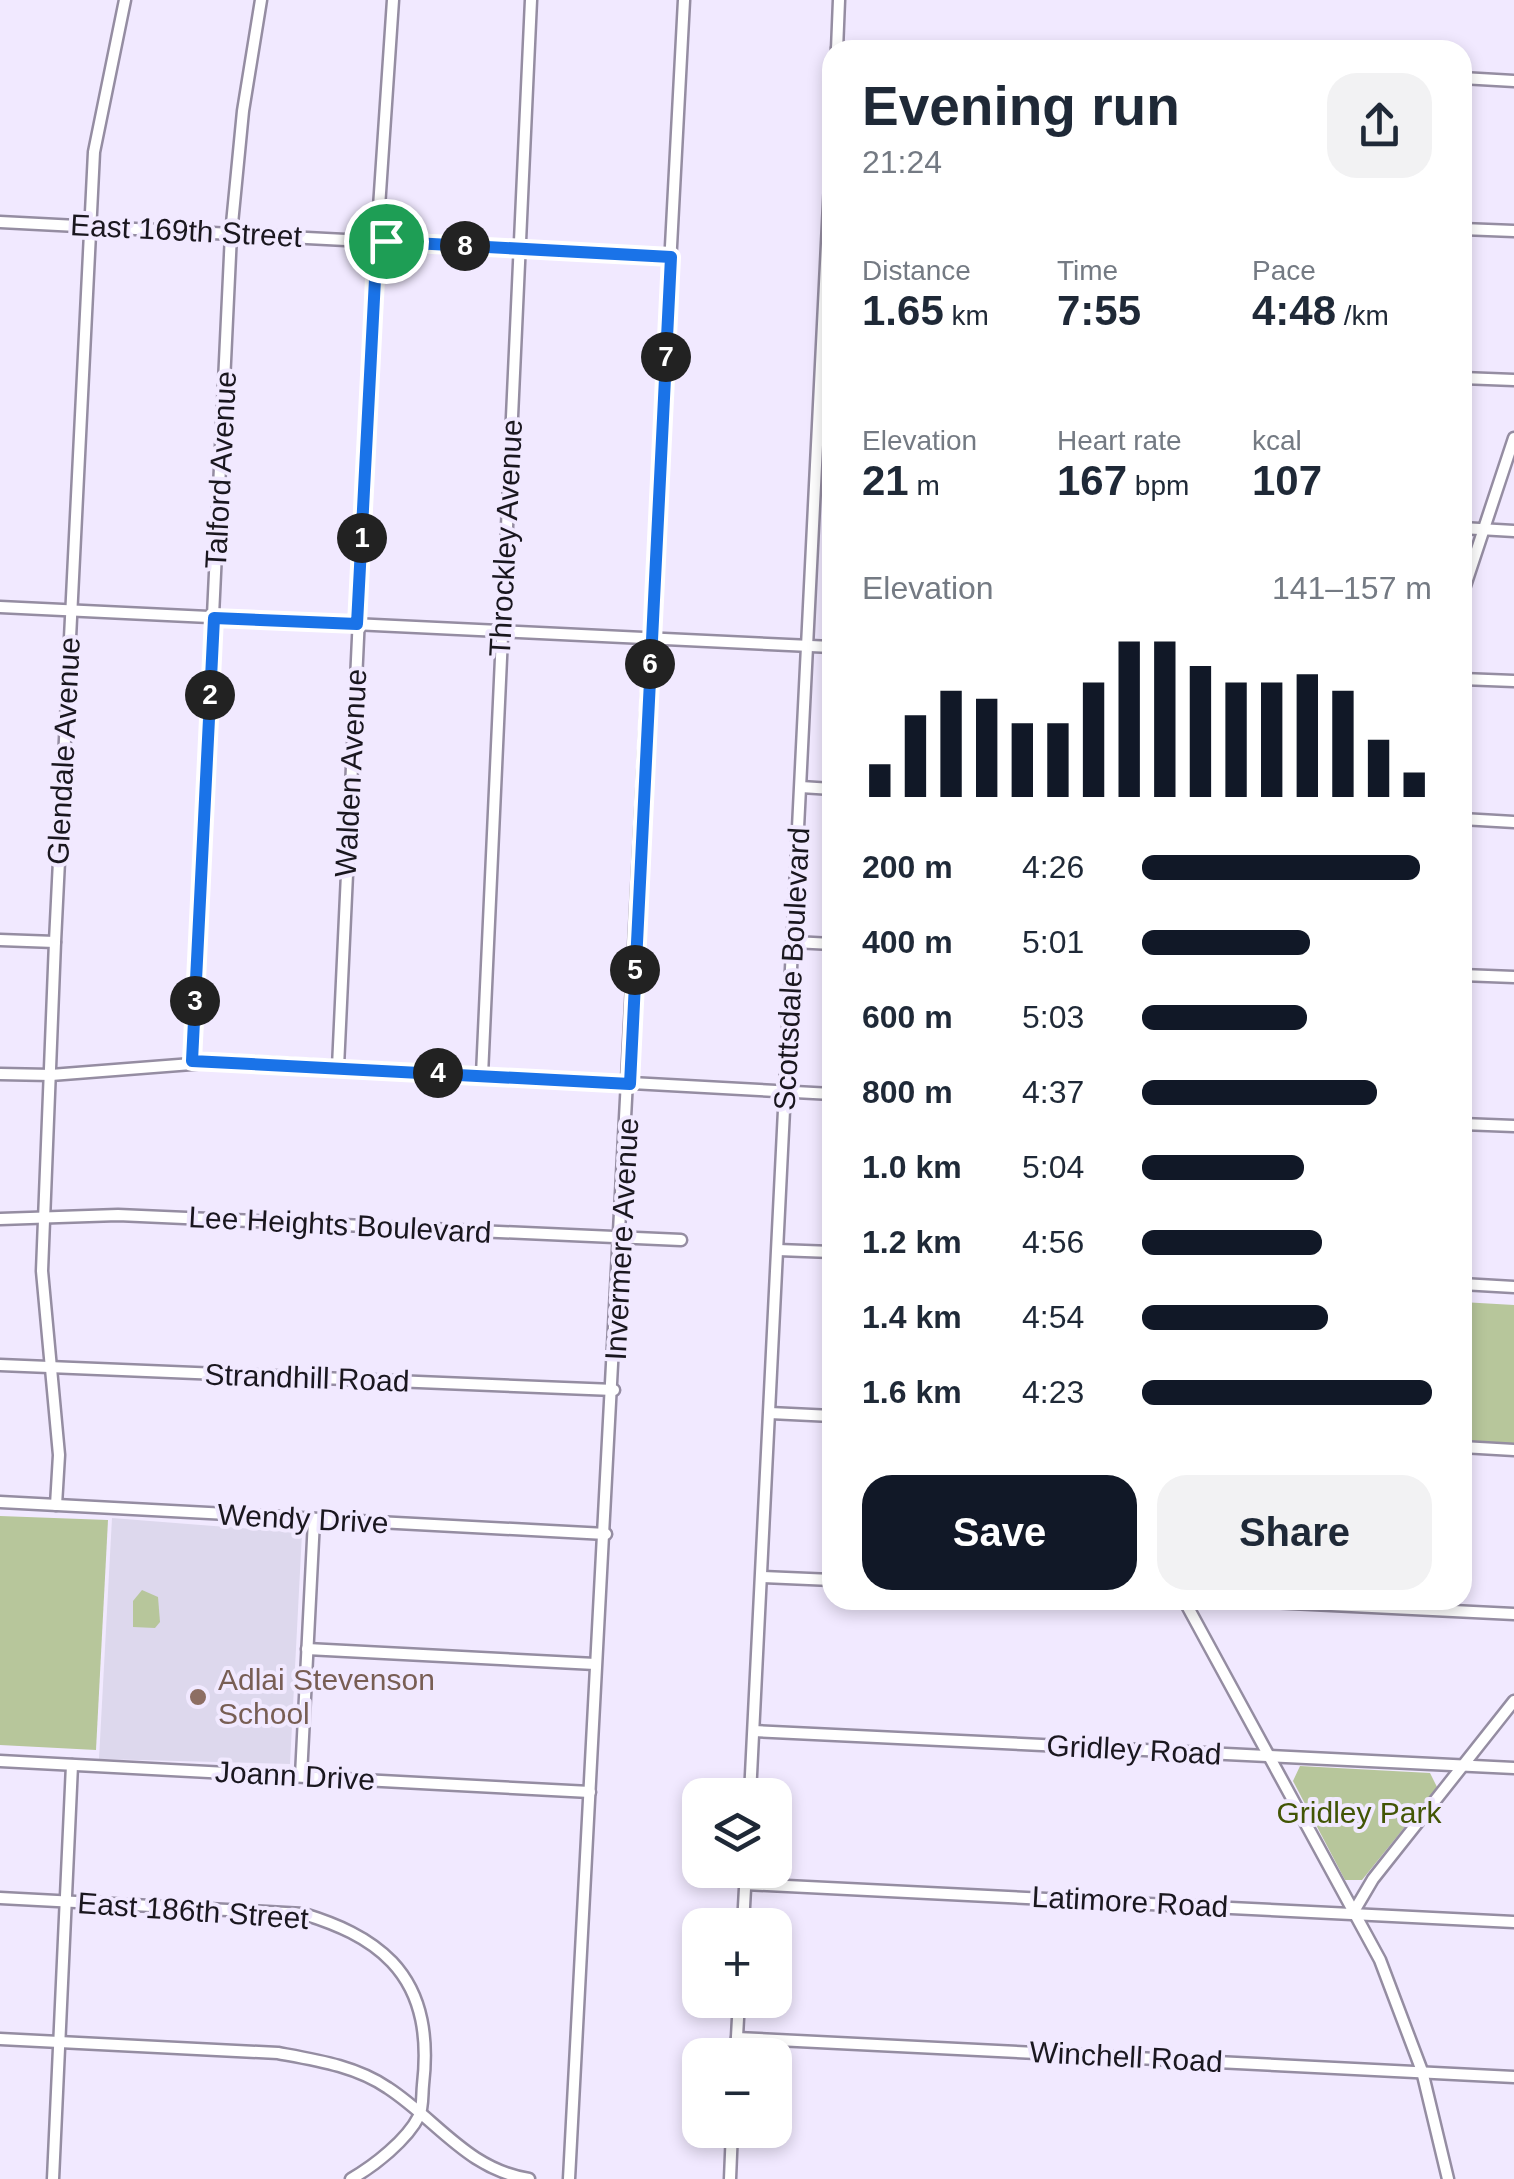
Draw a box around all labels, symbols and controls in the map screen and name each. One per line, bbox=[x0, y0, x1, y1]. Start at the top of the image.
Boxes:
button: share bbox=[1327, 73, 1432, 178]
text: Evening run bbox=[862, 75, 1180, 137]
text: 21:24 bbox=[862, 144, 942, 180]
pin bbox=[344, 199, 429, 284]
street label: East 169th Street bbox=[69, 208, 303, 253]
icon: arrive bbox=[359, 214, 414, 269]
pin: 8 bbox=[440, 221, 490, 271]
text: 8 bbox=[457, 230, 473, 261]
text: Distance bbox=[862, 255, 971, 286]
text: Time bbox=[1057, 255, 1118, 286]
text: Pace bbox=[1252, 255, 1316, 286]
text: 1.65 bbox=[862, 287, 944, 334]
text: 7:55 bbox=[1057, 287, 1141, 334]
text: 4:48 bbox=[1252, 287, 1336, 334]
text: km bbox=[944, 300, 989, 331]
text: /km bbox=[1336, 300, 1389, 331]
pin: 7 bbox=[641, 332, 691, 382]
text: 7 bbox=[658, 341, 674, 372]
street label: Talford Avenue bbox=[199, 370, 242, 570]
street label: Throckley Avenue bbox=[483, 418, 528, 658]
text: Elevation bbox=[862, 425, 977, 456]
text: Heart rate bbox=[1057, 425, 1182, 456]
text: kcal bbox=[1252, 425, 1302, 456]
text: 21 bbox=[862, 457, 909, 504]
text: 167 bbox=[1057, 457, 1127, 504]
text: 107 bbox=[1252, 457, 1322, 504]
text: m bbox=[909, 470, 940, 501]
text: bpm bbox=[1127, 470, 1189, 501]
pin: 1 bbox=[337, 513, 387, 563]
text: 1 bbox=[354, 522, 370, 553]
text: Elevation bbox=[862, 570, 994, 606]
text: 141–157 m bbox=[1272, 570, 1432, 606]
street label: Glendale Avenue bbox=[41, 636, 86, 866]
pin: 6 bbox=[625, 639, 675, 689]
text: 6 bbox=[642, 648, 658, 679]
street label: Walden Avenue bbox=[329, 668, 372, 878]
pin: 2 bbox=[185, 670, 235, 720]
text: 2 bbox=[202, 679, 218, 710]
street label: Scottsdale Boulevard bbox=[768, 827, 815, 1111]
text: 200 m bbox=[862, 849, 953, 885]
text: 4:26 bbox=[1022, 849, 1084, 885]
text: 400 m bbox=[862, 924, 953, 960]
text: 5:01 bbox=[1022, 924, 1084, 960]
pin: 5 bbox=[610, 945, 660, 995]
text: 5 bbox=[627, 954, 643, 985]
pin: 3 bbox=[170, 976, 220, 1026]
text: 3 bbox=[187, 985, 203, 1016]
text: 600 m bbox=[862, 999, 953, 1035]
text: 5:03 bbox=[1022, 999, 1084, 1035]
pin: 4 bbox=[413, 1048, 463, 1098]
text: 4 bbox=[430, 1057, 446, 1088]
text: 800 m bbox=[862, 1074, 953, 1110]
text: 4:37 bbox=[1022, 1074, 1084, 1110]
street label: Invermere Avenue bbox=[599, 1117, 644, 1361]
text: 1.0 km bbox=[862, 1149, 962, 1185]
text: 5:04 bbox=[1022, 1149, 1084, 1185]
street label: Lee Heights Boulevard bbox=[188, 1200, 492, 1249]
text: 1.2 km bbox=[862, 1224, 962, 1260]
text: 4:56 bbox=[1022, 1224, 1084, 1260]
text: 1.4 km bbox=[862, 1299, 962, 1335]
text: 4:54 bbox=[1022, 1299, 1084, 1335]
street label: Strandhill Road bbox=[204, 1357, 410, 1398]
text: 1.6 km bbox=[862, 1374, 962, 1410]
text: 4:23 bbox=[1022, 1374, 1084, 1410]
button: Save bbox=[862, 1475, 1137, 1590]
button: Share bbox=[1157, 1475, 1432, 1590]
street label: Wendy Drive bbox=[217, 1498, 389, 1539]
place label: Adlai Stevenson School bbox=[218, 1663, 435, 1730]
marker: Adlai Stevenson School bbox=[187, 1686, 209, 1708]
street label: Gridley Road bbox=[1046, 1728, 1222, 1771]
street label: Joann Drive bbox=[214, 1755, 376, 1796]
map controls bbox=[682, 1778, 792, 2148]
button: layers bbox=[682, 1778, 792, 1888]
park label: Gridley Park bbox=[1276, 1796, 1443, 1829]
street label: Latimore Road bbox=[1031, 1880, 1229, 1923]
street label: East 186th Street bbox=[76, 1886, 310, 1935]
button: + bbox=[682, 1908, 792, 2018]
street label: Winchell Road bbox=[1029, 2035, 1223, 2078]
button: − bbox=[682, 2038, 792, 2148]

